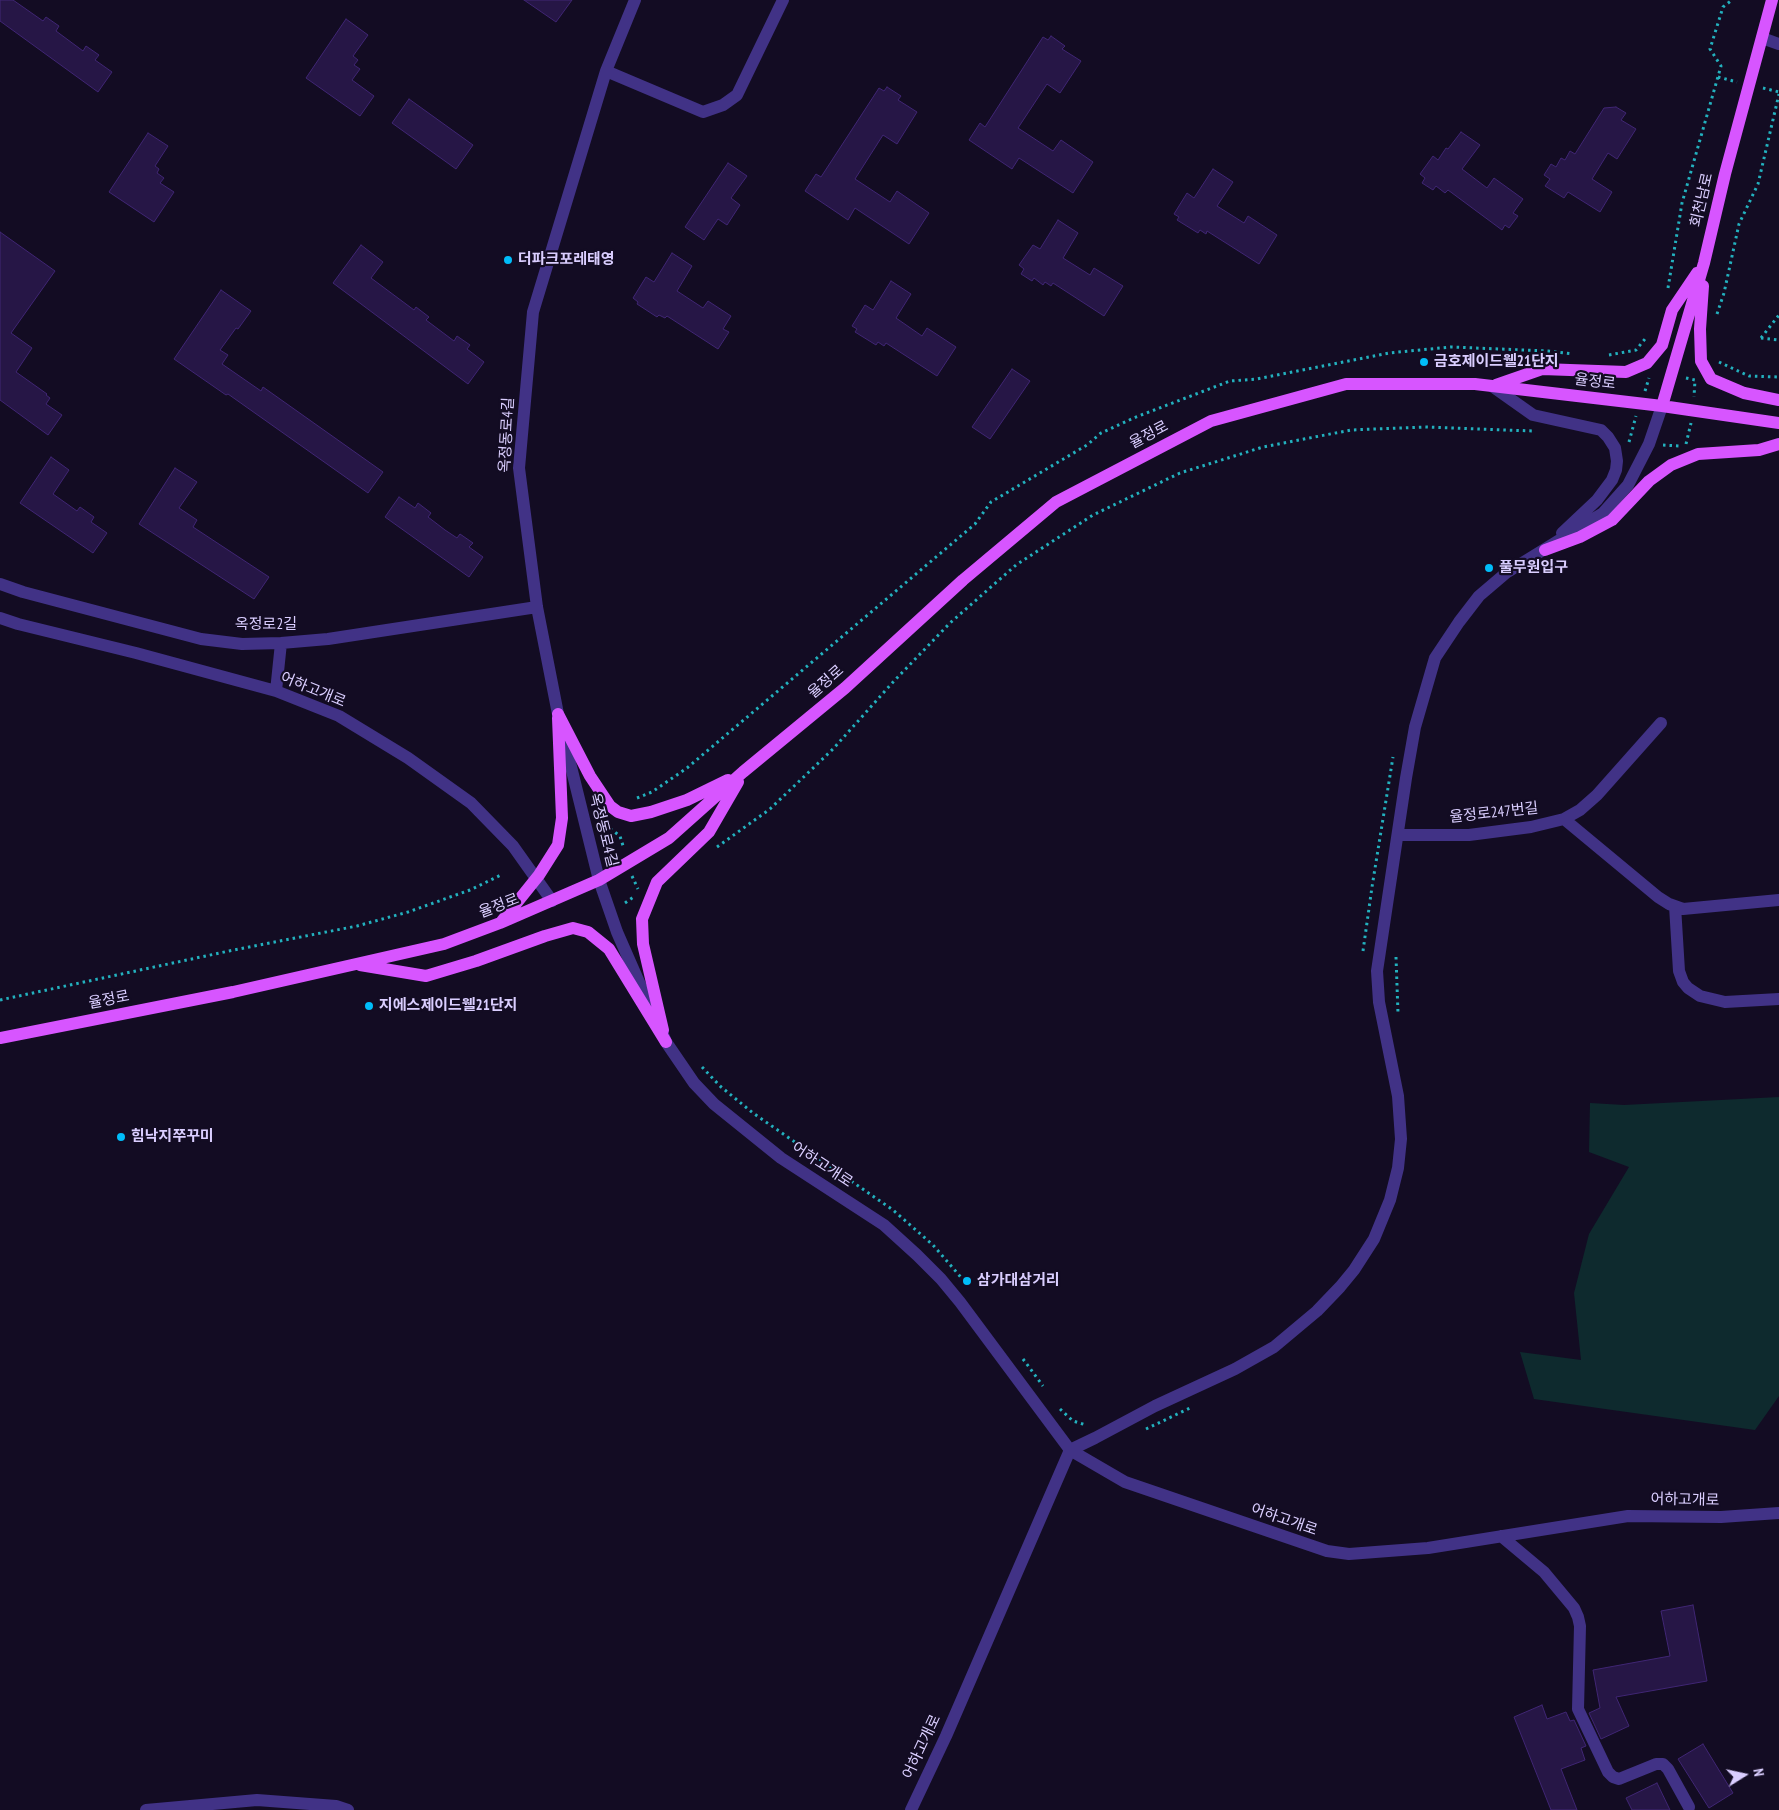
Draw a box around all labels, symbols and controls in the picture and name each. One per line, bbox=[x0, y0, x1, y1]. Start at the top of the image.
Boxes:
street label: 회천남로 bbox=[1687, 171, 1717, 229]
place label: 더파크포레태영 bbox=[518, 251, 615, 269]
marker: 더파크포레태영 bbox=[502, 254, 514, 266]
place label: 금호제이드웰21단지 bbox=[1434, 353, 1559, 371]
marker: 금호제이드웰21단지 bbox=[1418, 356, 1430, 368]
street label: 율정로 bbox=[1573, 371, 1617, 393]
street label: 옥정동로4길 bbox=[496, 397, 518, 473]
street label: 율정로 bbox=[1126, 417, 1172, 453]
place label: 풀무원입구 bbox=[1499, 559, 1568, 577]
marker: 풀무원입구 bbox=[1483, 562, 1495, 574]
street label: 옥정로2길 bbox=[235, 616, 297, 634]
street label: 율정로 bbox=[804, 662, 848, 702]
street label: 어하고개로 bbox=[278, 669, 348, 711]
street label: 옥정동로4길 bbox=[585, 791, 621, 869]
street label: 율정로247번길 bbox=[1449, 799, 1539, 827]
street label: 율정로 bbox=[476, 890, 522, 922]
street label: 율정로 bbox=[87, 987, 131, 1013]
place label: 지에스제이드웰21단지 bbox=[379, 997, 518, 1015]
marker: 지에스제이드웰21단지 bbox=[363, 1000, 375, 1012]
place label: 힘낙지쭈꾸미 bbox=[131, 1128, 214, 1146]
marker: 힘낙지쭈꾸미 bbox=[115, 1131, 127, 1143]
street label: 어하고개로 bbox=[788, 1139, 856, 1191]
place label: 삼가대삼거리 bbox=[977, 1272, 1060, 1290]
marker: 삼가대삼거리 bbox=[961, 1275, 973, 1287]
street label: 어하고개로 bbox=[1650, 1490, 1720, 1510]
street label: 어하고개로 bbox=[1248, 1500, 1320, 1540]
street label: 어하고개로 bbox=[899, 1712, 945, 1782]
north arrow bbox=[1719, 1750, 1769, 1800]
text: N bbox=[1749, 1767, 1768, 1778]

